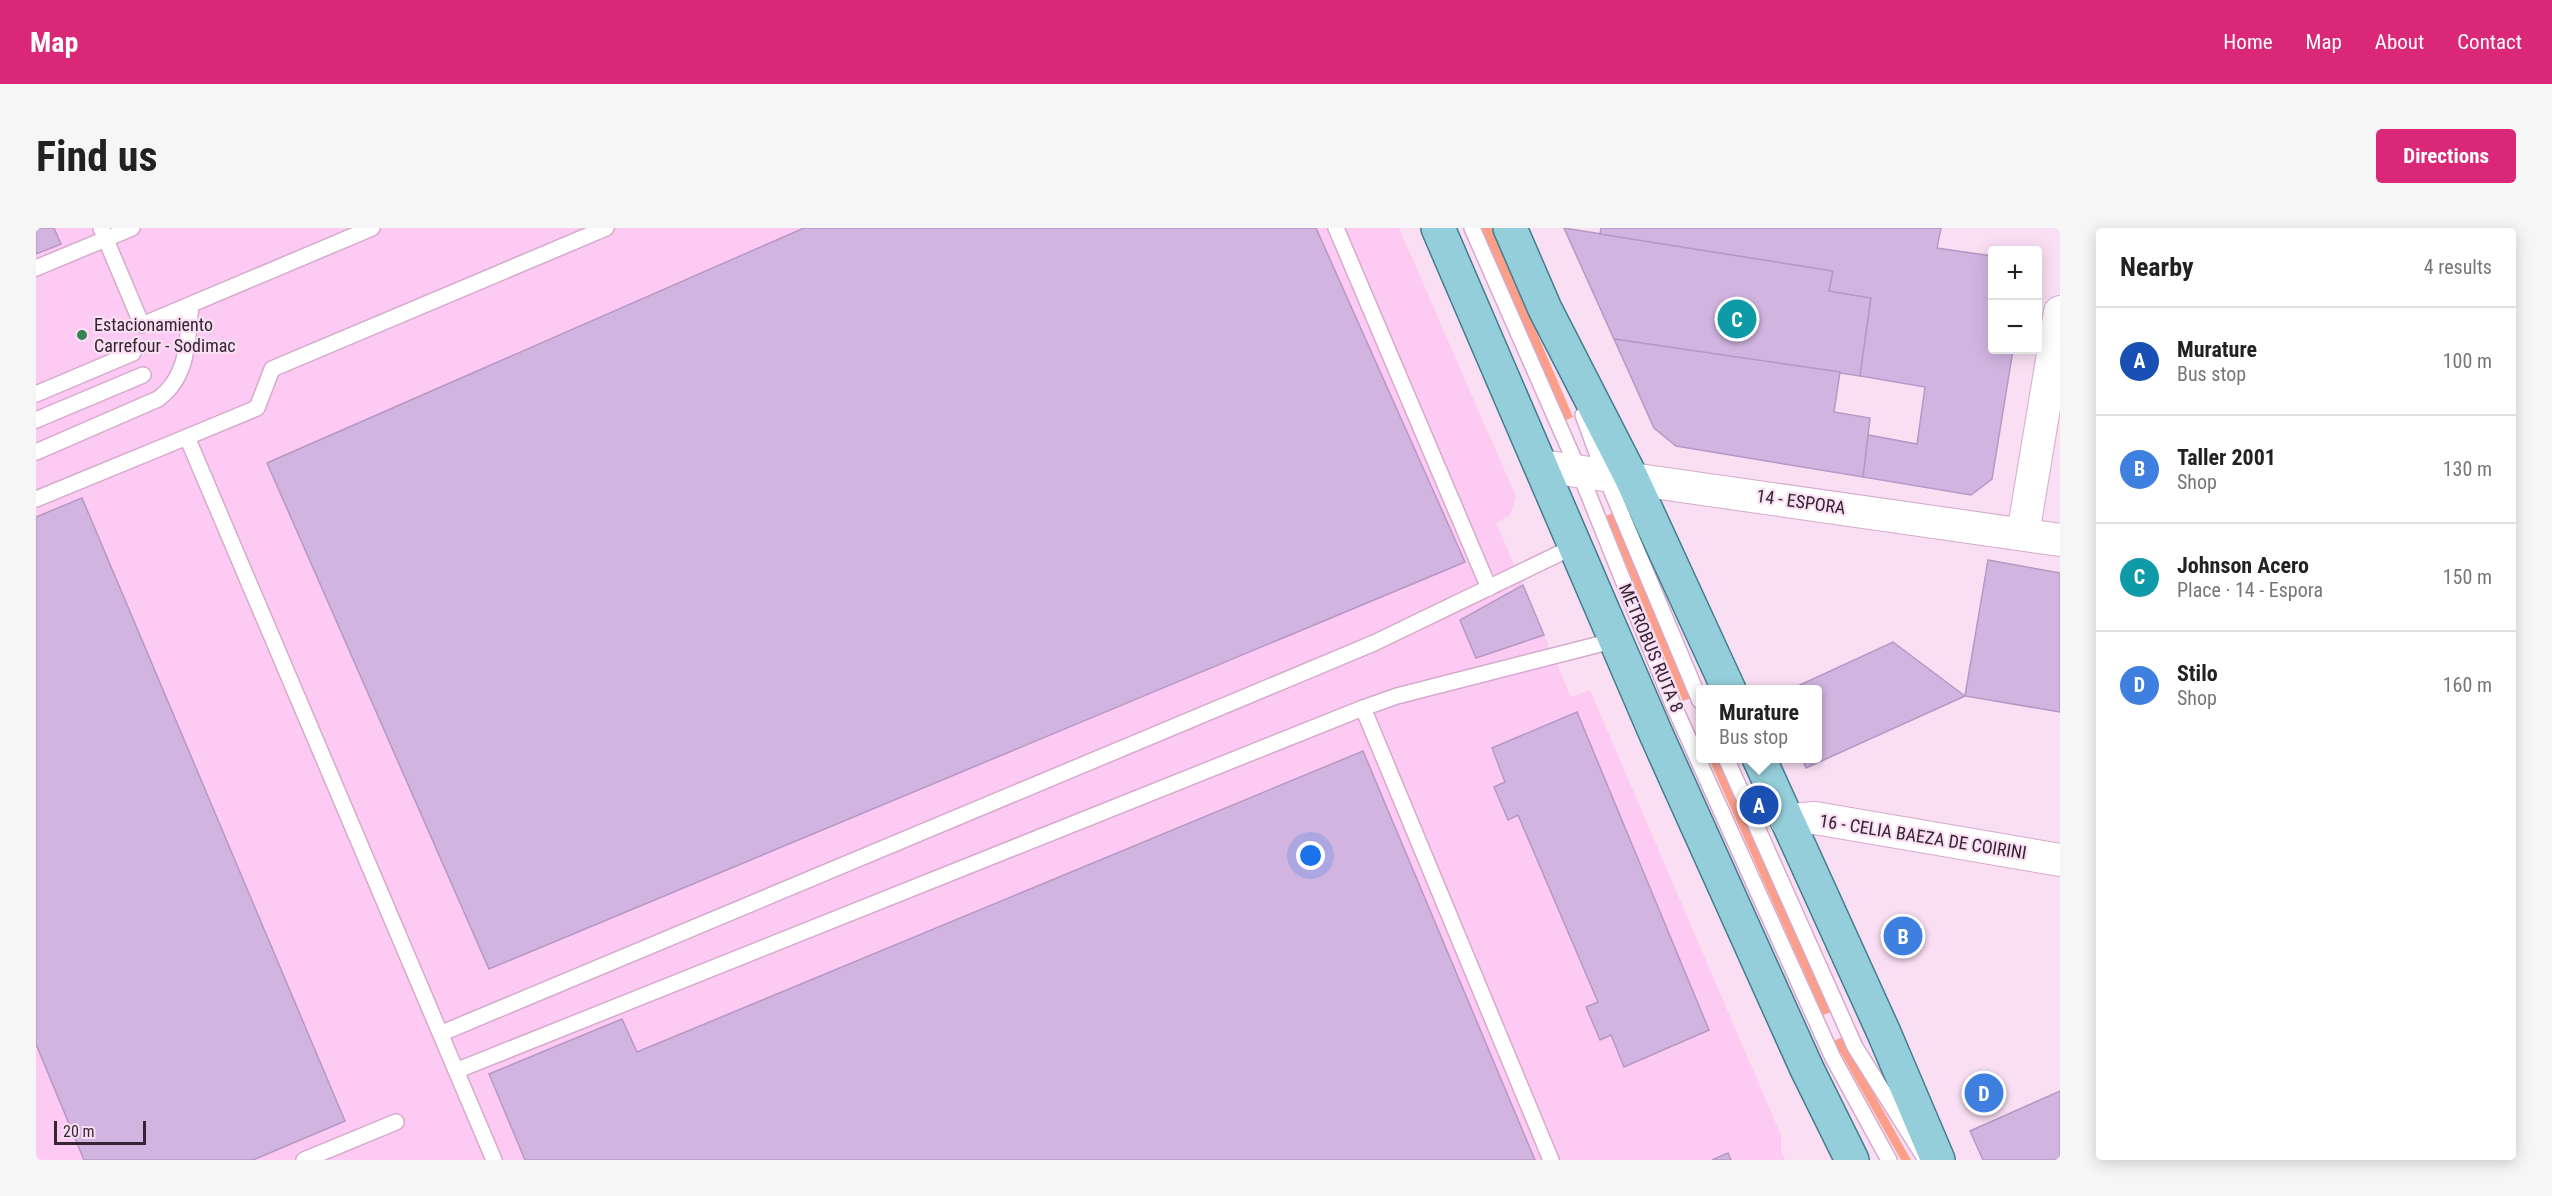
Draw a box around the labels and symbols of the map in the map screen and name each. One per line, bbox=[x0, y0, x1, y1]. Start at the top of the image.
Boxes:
pin: C bbox=[1718, 296, 1756, 341]
place label: Estacionamiento Carrefour - Sodimac bbox=[94, 314, 236, 356]
marker: Estacionamiento Carrefour - Sodimac bbox=[75, 328, 89, 342]
street label: 14 - ESPORA bbox=[1755, 485, 1847, 518]
street label: METROBUS RUTA 8 bbox=[1615, 580, 1688, 715]
pin: A bbox=[1740, 782, 1778, 828]
street label: 16 - CELIA BAEZA DE COIRINI bbox=[1818, 810, 2028, 863]
your location bbox=[1296, 841, 1325, 870]
pin: B bbox=[1884, 914, 1922, 958]
pin: D bbox=[1964, 1070, 2004, 1116]
scale bar bbox=[54, 1118, 146, 1146]

